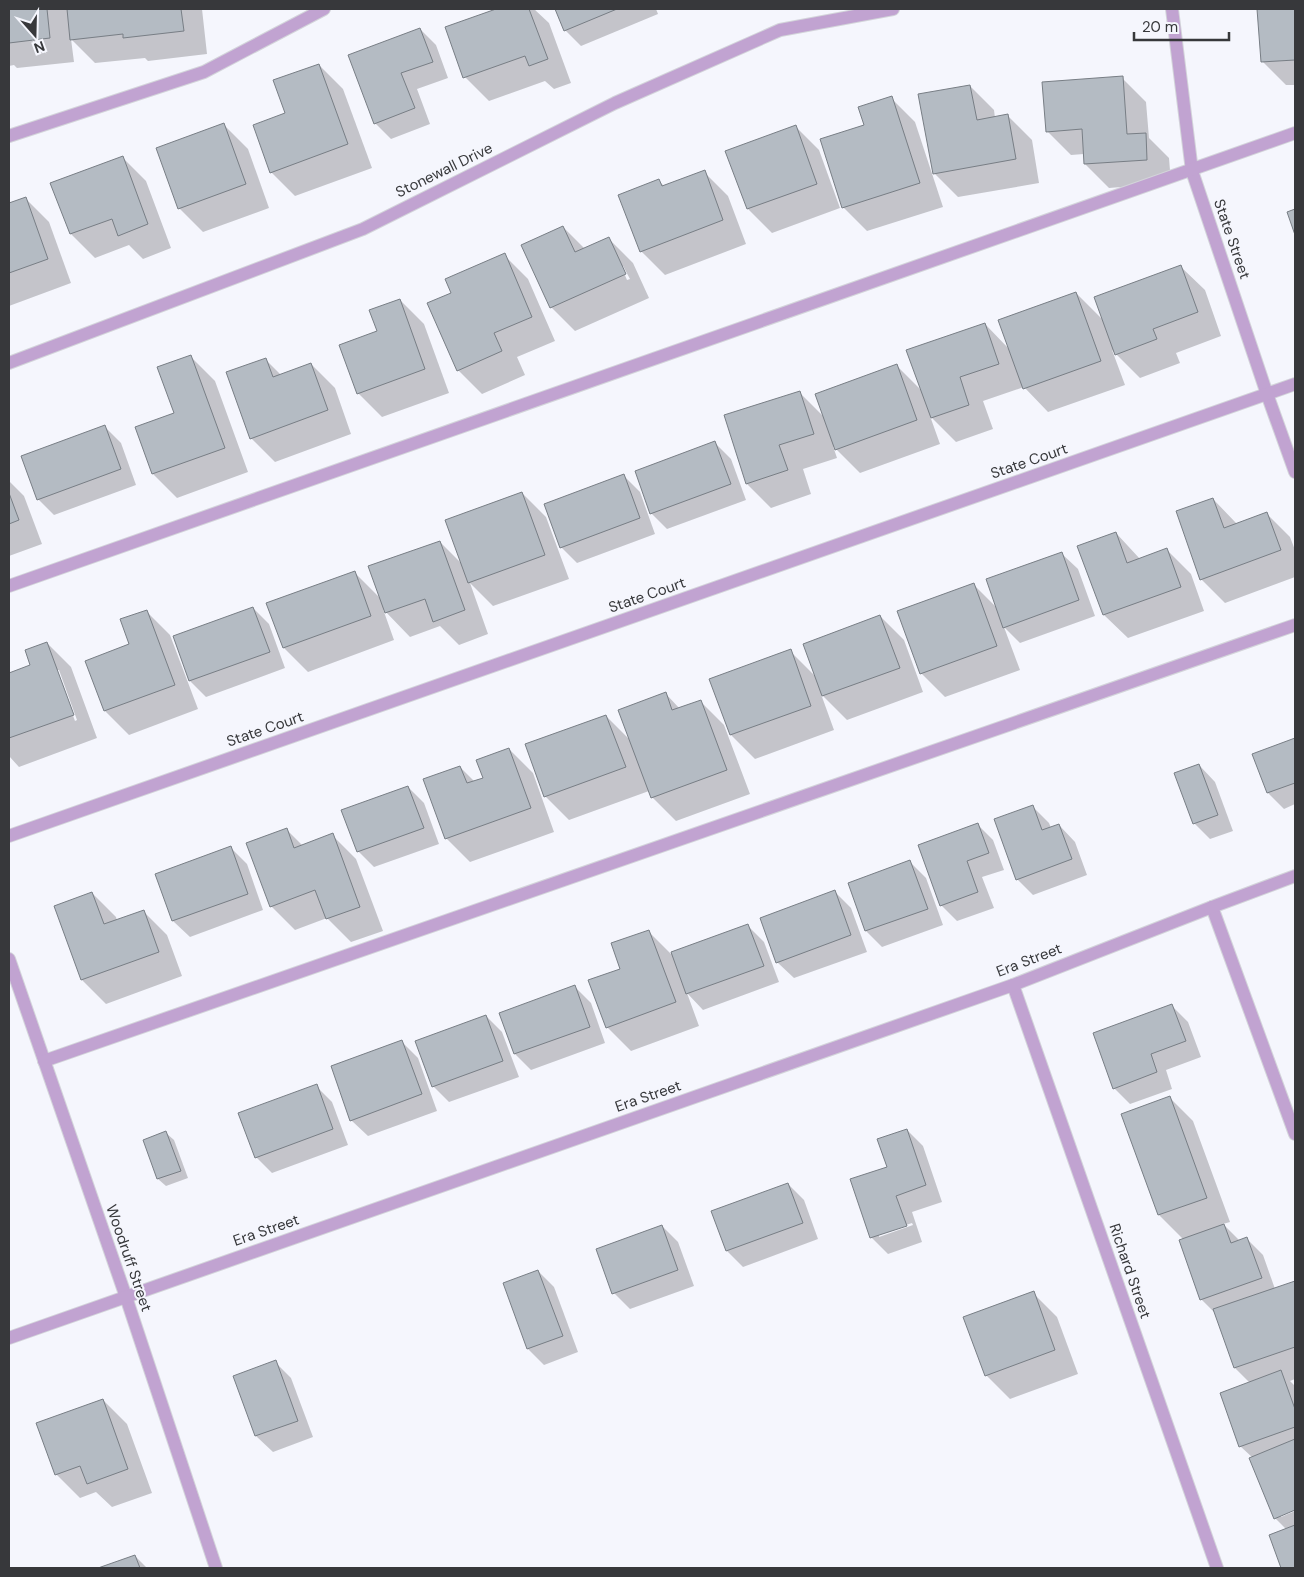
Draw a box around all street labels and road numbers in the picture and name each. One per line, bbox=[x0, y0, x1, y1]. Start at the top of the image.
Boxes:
street label: Stonewall Drive bbox=[392, 138, 496, 202]
street label: State Street bbox=[1209, 196, 1255, 282]
street label: State Court bbox=[988, 438, 1070, 484]
street label: State Court bbox=[606, 572, 688, 618]
street label: State Court bbox=[224, 706, 306, 752]
street label: Era Street bbox=[993, 938, 1065, 982]
street label: Era Street bbox=[612, 1075, 684, 1117]
street label: Woodruff Street bbox=[101, 1202, 157, 1314]
street label: Era Street bbox=[230, 1209, 302, 1251]
street label: Richard Street bbox=[1104, 1221, 1156, 1321]

